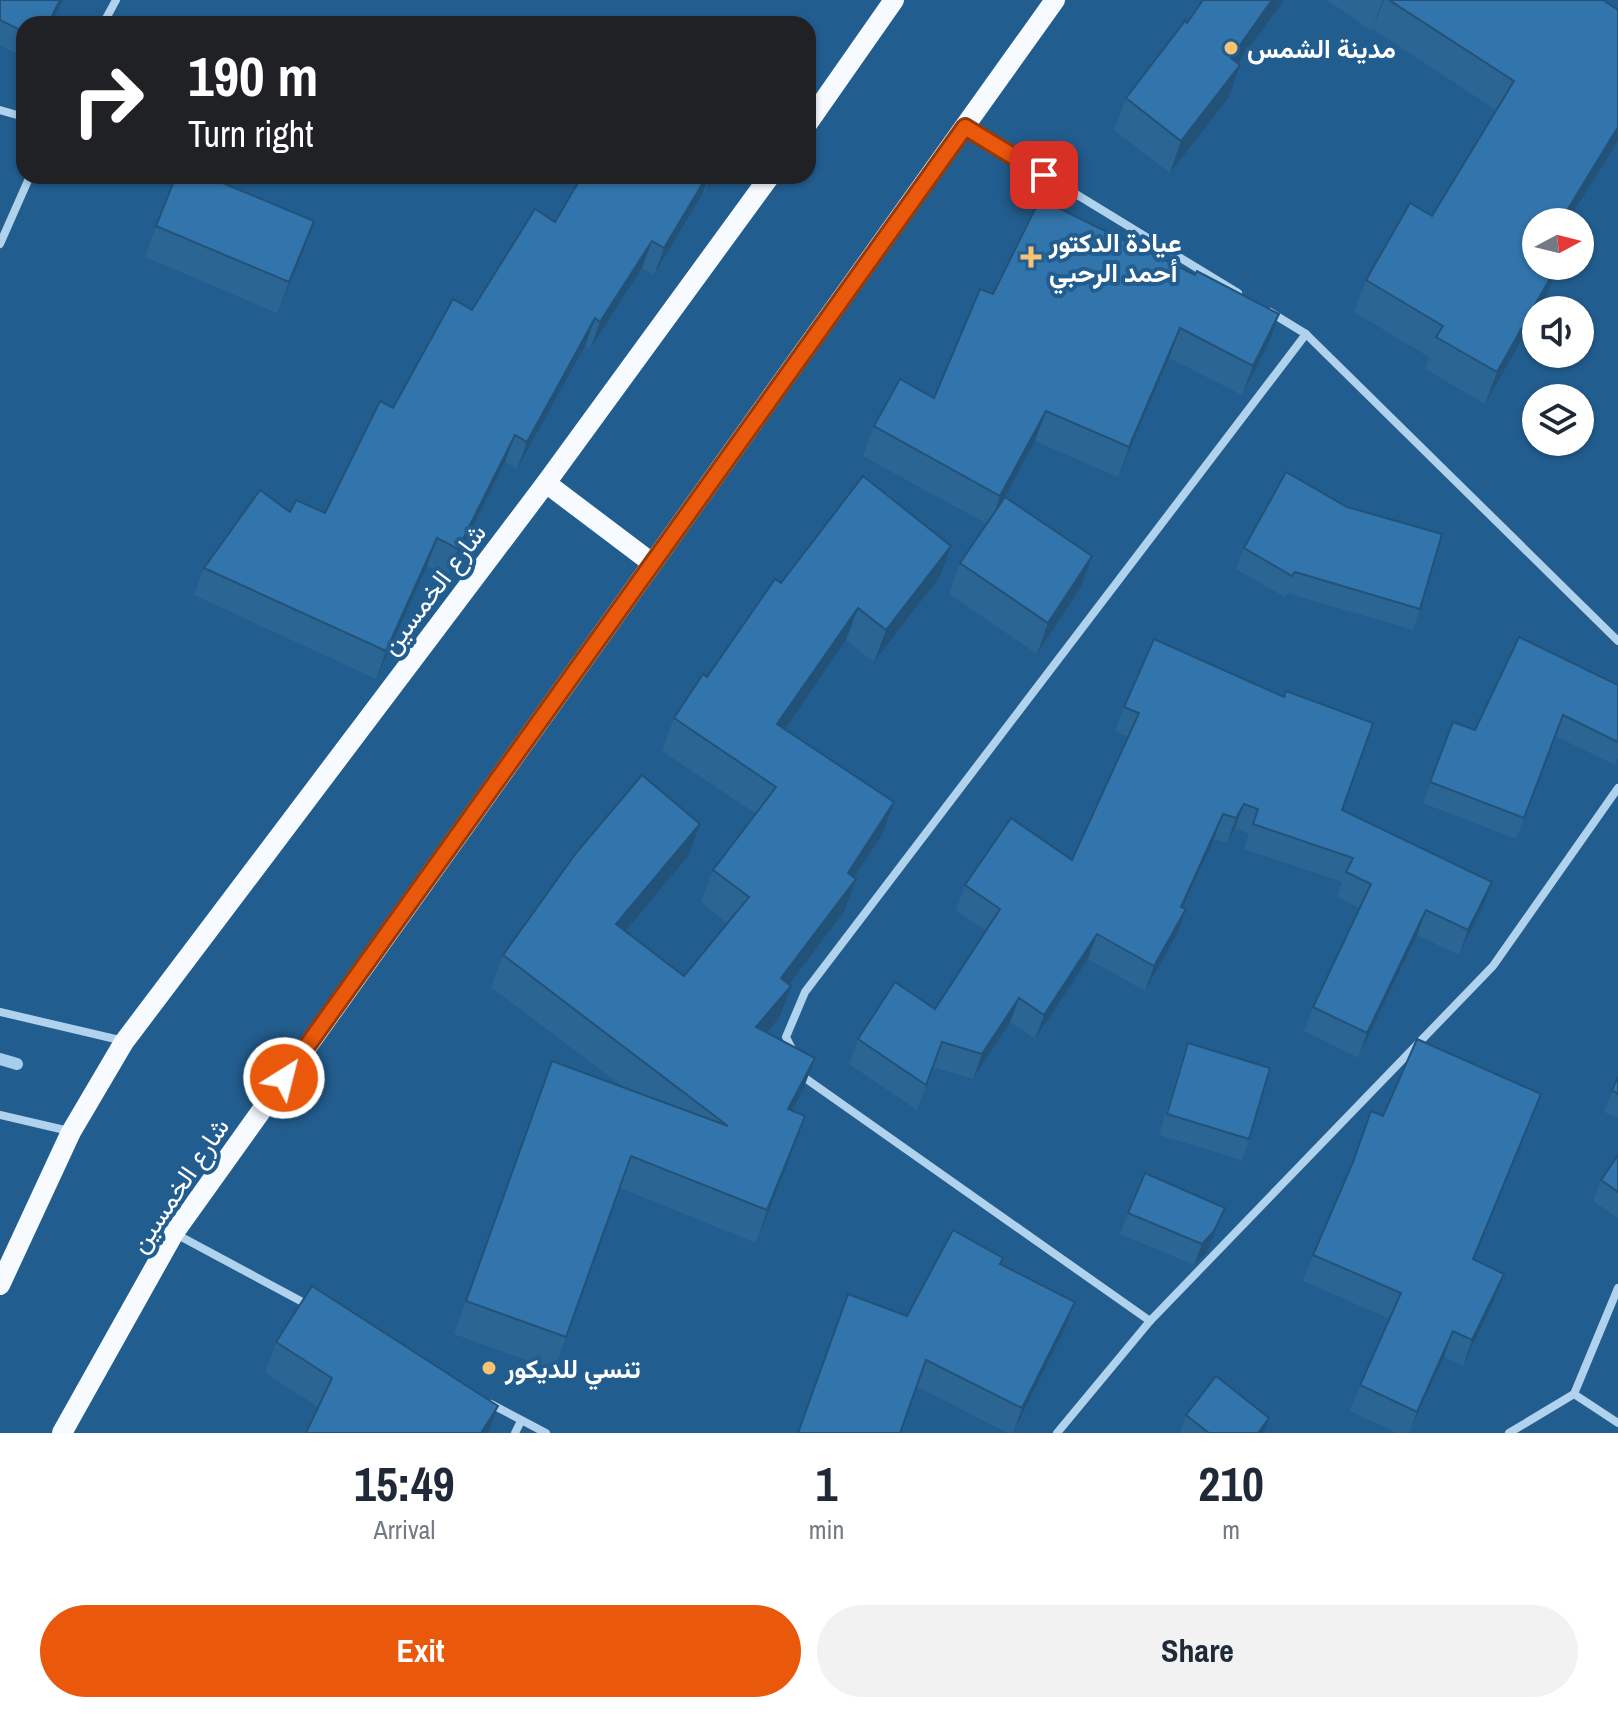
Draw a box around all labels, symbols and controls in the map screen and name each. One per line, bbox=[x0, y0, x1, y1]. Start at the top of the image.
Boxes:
place label: مدينة الشمس bbox=[1247, 31, 1396, 66]
text: 190 m bbox=[188, 38, 318, 113]
marker: مدينة الشمس bbox=[1222, 39, 1240, 57]
icon: right bbox=[56, 48, 160, 152]
text: Turn right bbox=[188, 110, 313, 158]
pin bbox=[1010, 141, 1078, 209]
icon: arrive bbox=[1022, 153, 1066, 197]
north arrow bbox=[1522, 208, 1594, 280]
map controls bbox=[1522, 208, 1594, 456]
place label: عيادة الدكتور أحمد الرحبي bbox=[1048, 225, 1182, 295]
marker: عيادة الدكتور أحمد الرحبي bbox=[1020, 246, 1042, 268]
button: sound bbox=[1522, 296, 1594, 368]
button: layers bbox=[1522, 384, 1594, 456]
street label: شارع الخمسين bbox=[372, 516, 495, 662]
position arrow bbox=[242, 1036, 326, 1120]
street label: شارع الخمسين bbox=[121, 1111, 238, 1260]
place label: تنسي للديكور bbox=[504, 1351, 641, 1391]
marker: تنسي للديكور bbox=[480, 1359, 498, 1377]
text: 15:49 bbox=[354, 1451, 455, 1516]
text: 1 bbox=[816, 1451, 837, 1516]
text: 210 bbox=[1198, 1451, 1264, 1516]
text: Arrival bbox=[374, 1512, 435, 1547]
text: min bbox=[809, 1512, 844, 1547]
text: m bbox=[1222, 1512, 1240, 1547]
button: Exit bbox=[40, 1605, 801, 1697]
button: Share bbox=[817, 1605, 1578, 1697]

